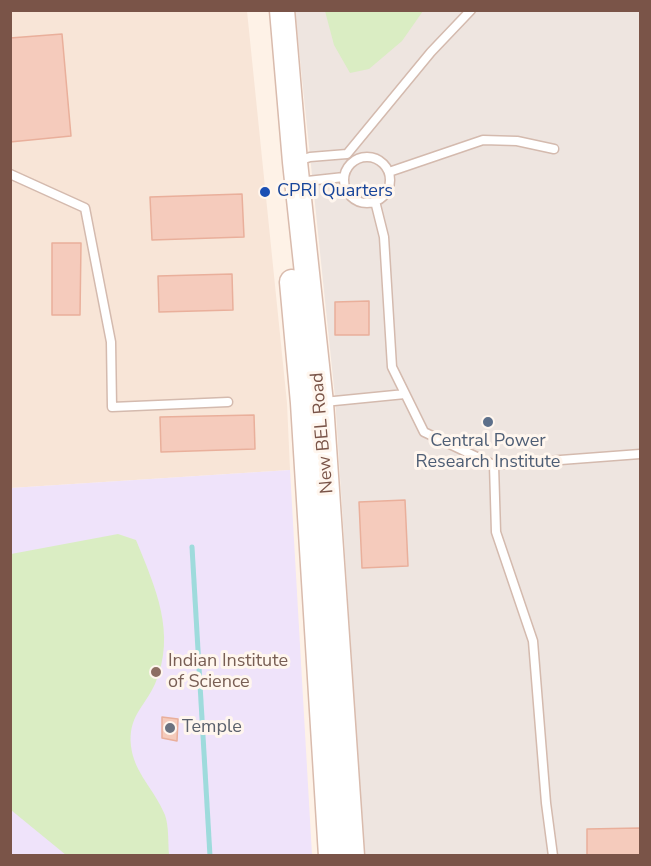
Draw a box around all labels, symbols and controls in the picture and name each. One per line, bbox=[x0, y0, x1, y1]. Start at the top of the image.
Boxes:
place label: CPRI Quarters bbox=[277, 181, 393, 203]
marker: CPRI Quarters bbox=[258, 185, 272, 199]
street label: New BEL Road bbox=[307, 372, 339, 494]
marker: Central Power Research Institute bbox=[481, 415, 495, 429]
place label: Central Power Research Institute bbox=[416, 431, 560, 474]
place label: Indian Institute of Science bbox=[168, 651, 288, 694]
marker: Indian Institute of Science bbox=[149, 665, 163, 679]
place label: Temple bbox=[182, 717, 242, 739]
marker: Temple bbox=[163, 721, 177, 735]

